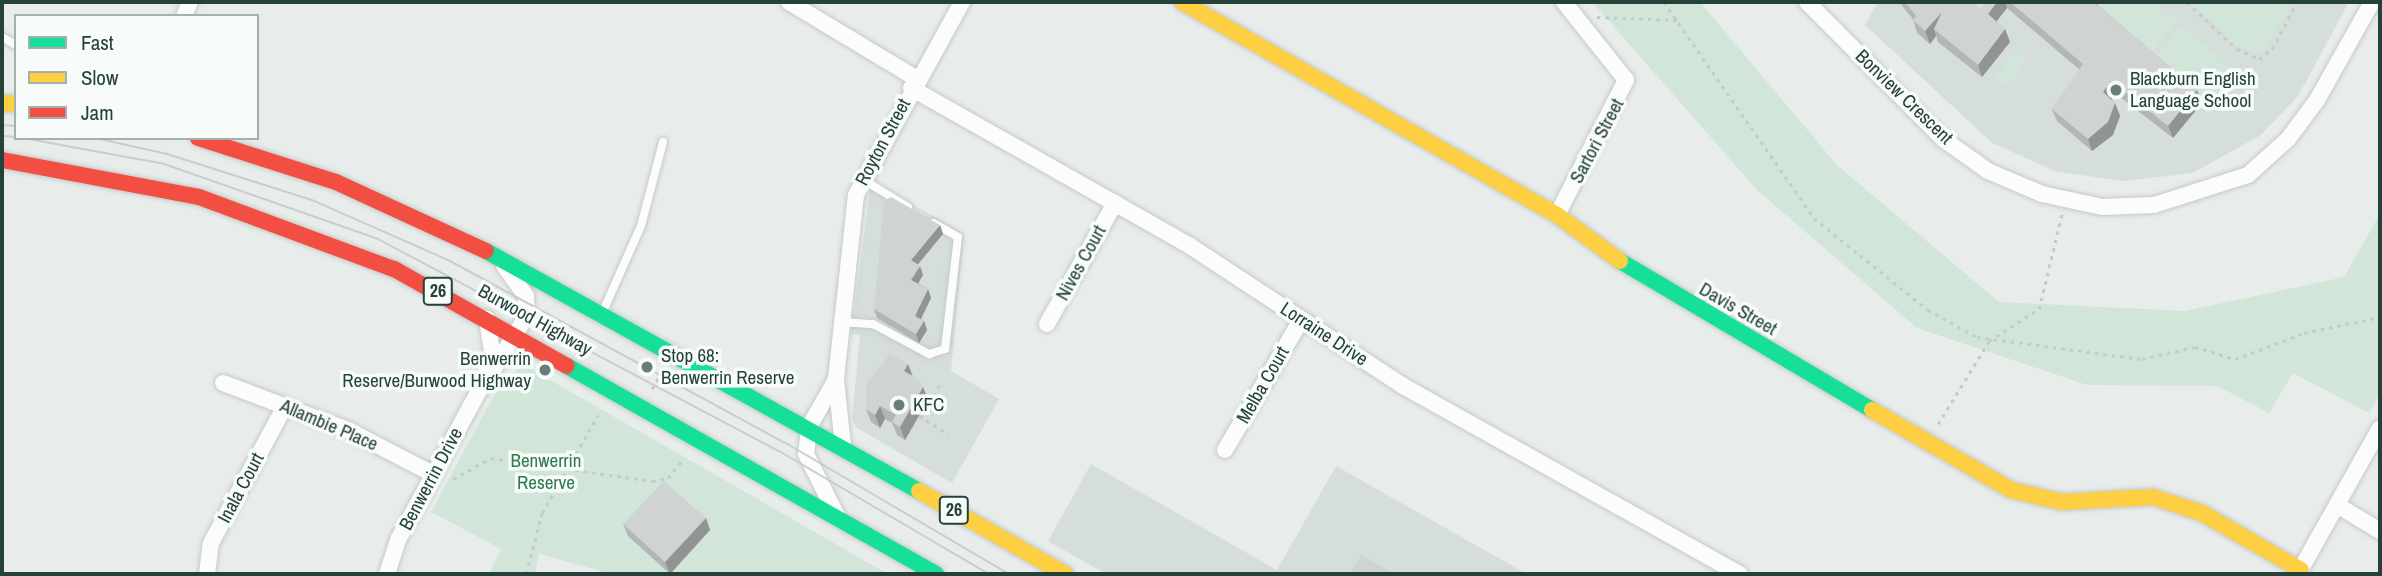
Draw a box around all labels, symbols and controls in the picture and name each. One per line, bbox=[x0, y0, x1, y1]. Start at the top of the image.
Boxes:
legend bbox=[14, 14, 259, 140]
text: Fast bbox=[81, 28, 114, 57]
street label: Bonview Crescent bbox=[1851, 45, 1957, 149]
text: Slow bbox=[81, 63, 118, 92]
place label: Blackburn English Language School bbox=[2130, 68, 2256, 112]
marker: Blackburn English Language School bbox=[2108, 82, 2124, 98]
street label: Royton Street bbox=[851, 95, 915, 189]
street label: Sartori Street bbox=[1565, 95, 1629, 187]
text: Jam bbox=[81, 98, 114, 127]
street label: Nives Court bbox=[1051, 222, 1111, 304]
road number: 26 bbox=[422, 276, 454, 306]
street label: Davis Street bbox=[1695, 278, 1781, 340]
street label: Burwood Highway bbox=[474, 279, 596, 361]
street label: Lorraine Drive bbox=[1276, 297, 1372, 371]
street label: Melba Court bbox=[1232, 343, 1294, 427]
place label: Stop 68: Benwerrin Reserve bbox=[661, 345, 794, 389]
place label: Benwerrin Reserve/Burwood Highway bbox=[342, 348, 531, 392]
marker: Stop 68: Benwerrin Reserve bbox=[639, 359, 655, 375]
marker: Benwerrin Reserve/Burwood Highway bbox=[537, 362, 553, 378]
street label: Allambie Place bbox=[277, 394, 381, 456]
place label: KFC bbox=[913, 394, 944, 416]
marker: KFC bbox=[891, 397, 907, 413]
street label: Benwerrin Drive bbox=[395, 424, 467, 534]
street label: Inala Court bbox=[213, 449, 269, 527]
park label: Benwerrin Reserve bbox=[510, 450, 582, 494]
road number: 26 bbox=[938, 496, 970, 524]

